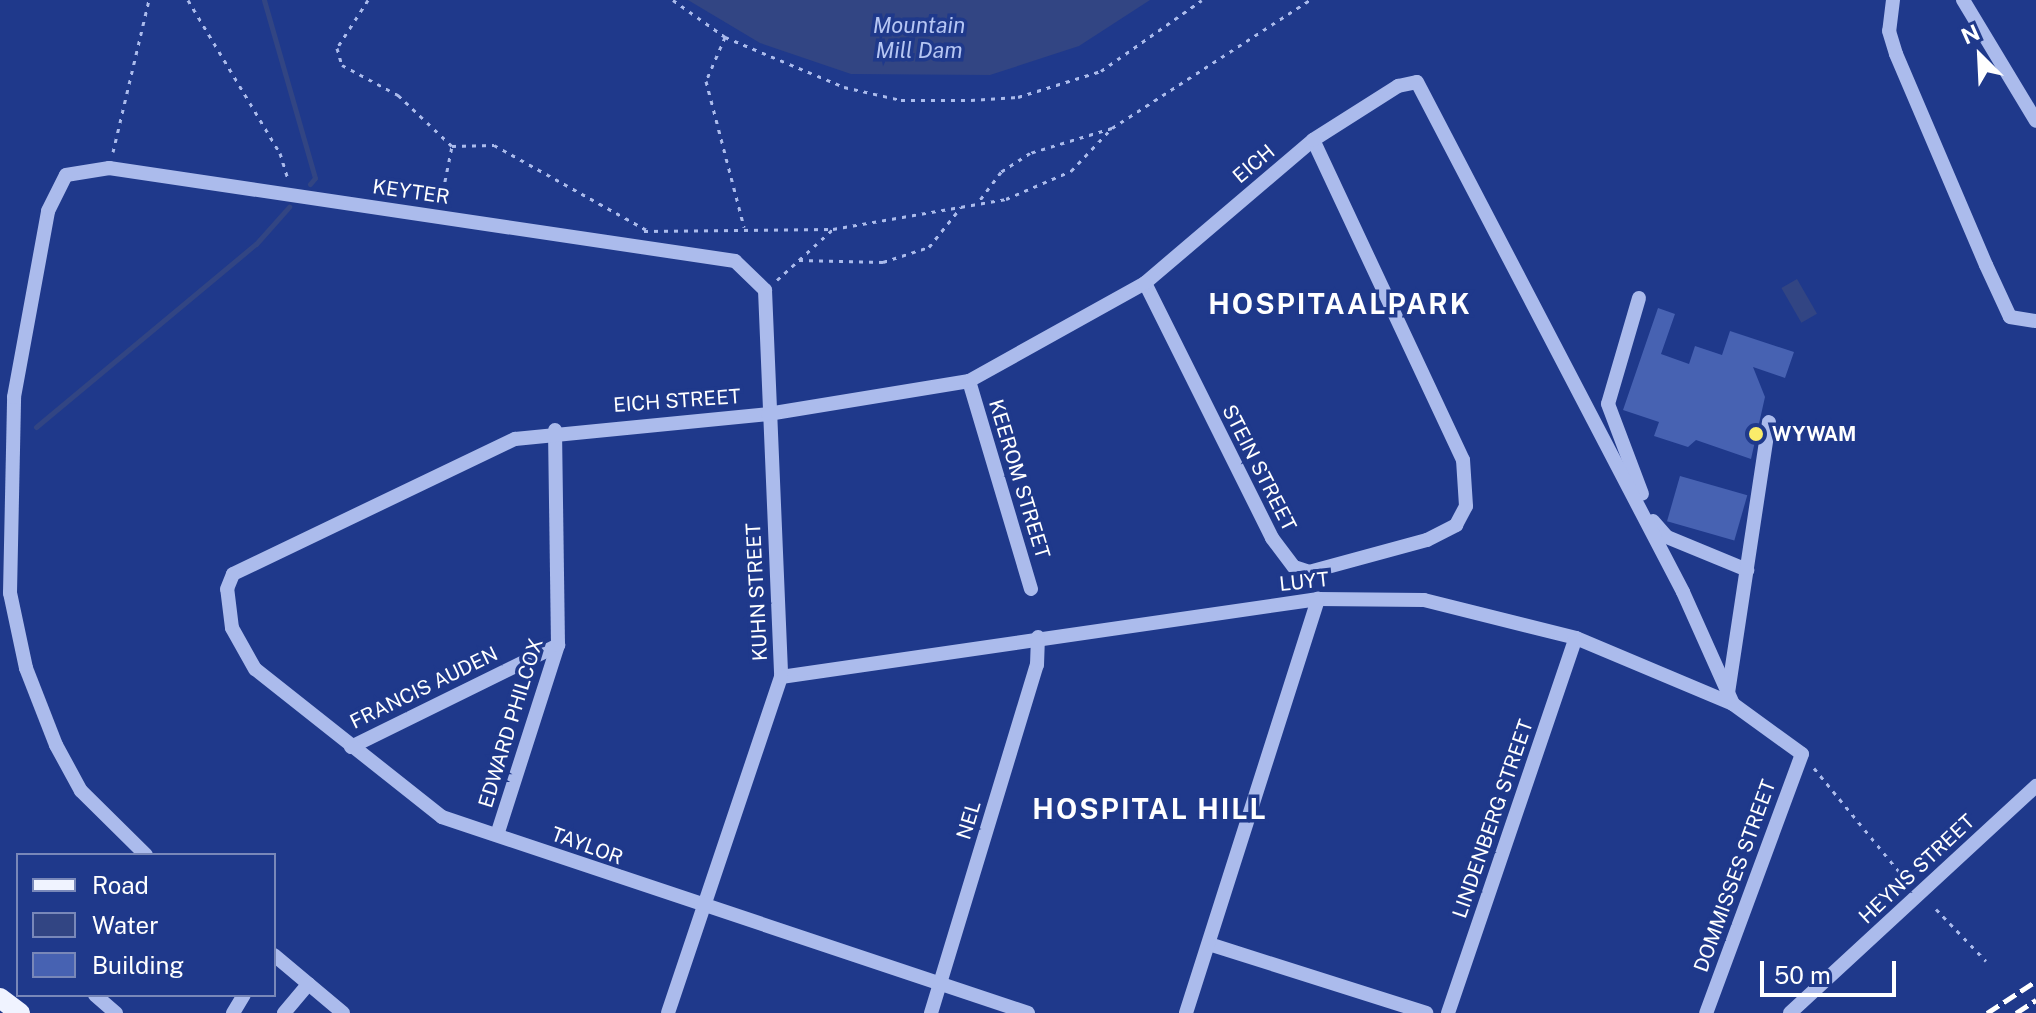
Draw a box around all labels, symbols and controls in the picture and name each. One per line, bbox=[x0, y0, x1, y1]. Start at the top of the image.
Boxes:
water label: Mountain Mill Dam bbox=[873, 12, 965, 64]
north arrow bbox=[1940, 16, 2020, 96]
text: N bbox=[1957, 19, 1983, 49]
street label: EICH bbox=[1228, 140, 1280, 188]
street label: KEYTER bbox=[371, 175, 451, 209]
district label: HOSPITAALPARK bbox=[1208, 287, 1472, 321]
street label: EICH STREET bbox=[612, 385, 742, 417]
street label: KEEROM STREET bbox=[983, 397, 1055, 561]
street label: STEIN STREET bbox=[1217, 401, 1301, 535]
place label: WYWAM bbox=[1772, 422, 1856, 446]
marker: WYWAM bbox=[1747, 425, 1765, 443]
street label: KUHN STREET bbox=[741, 522, 773, 662]
street label: LUYT bbox=[1278, 567, 1330, 597]
street label: EDWARD PHILCOX bbox=[474, 635, 548, 811]
street label: FRANCIS AUDEN bbox=[346, 642, 502, 734]
street label: LINDENBERG STREET bbox=[1448, 717, 1538, 921]
street label: DOMMISSES STREET bbox=[1689, 777, 1781, 975]
district label: HOSPITAL HILL bbox=[1032, 792, 1268, 826]
street label: NEL bbox=[952, 798, 986, 842]
street label: HEYNS STREET bbox=[1854, 809, 1980, 929]
street label: TAYLOR bbox=[548, 822, 626, 870]
legend bbox=[16, 853, 276, 997]
text: Road bbox=[92, 871, 149, 899]
text: Water bbox=[92, 911, 159, 939]
scale bar bbox=[1764, 945, 1900, 995]
text: Building bbox=[92, 951, 184, 979]
text: 50 m bbox=[1774, 961, 1831, 989]

